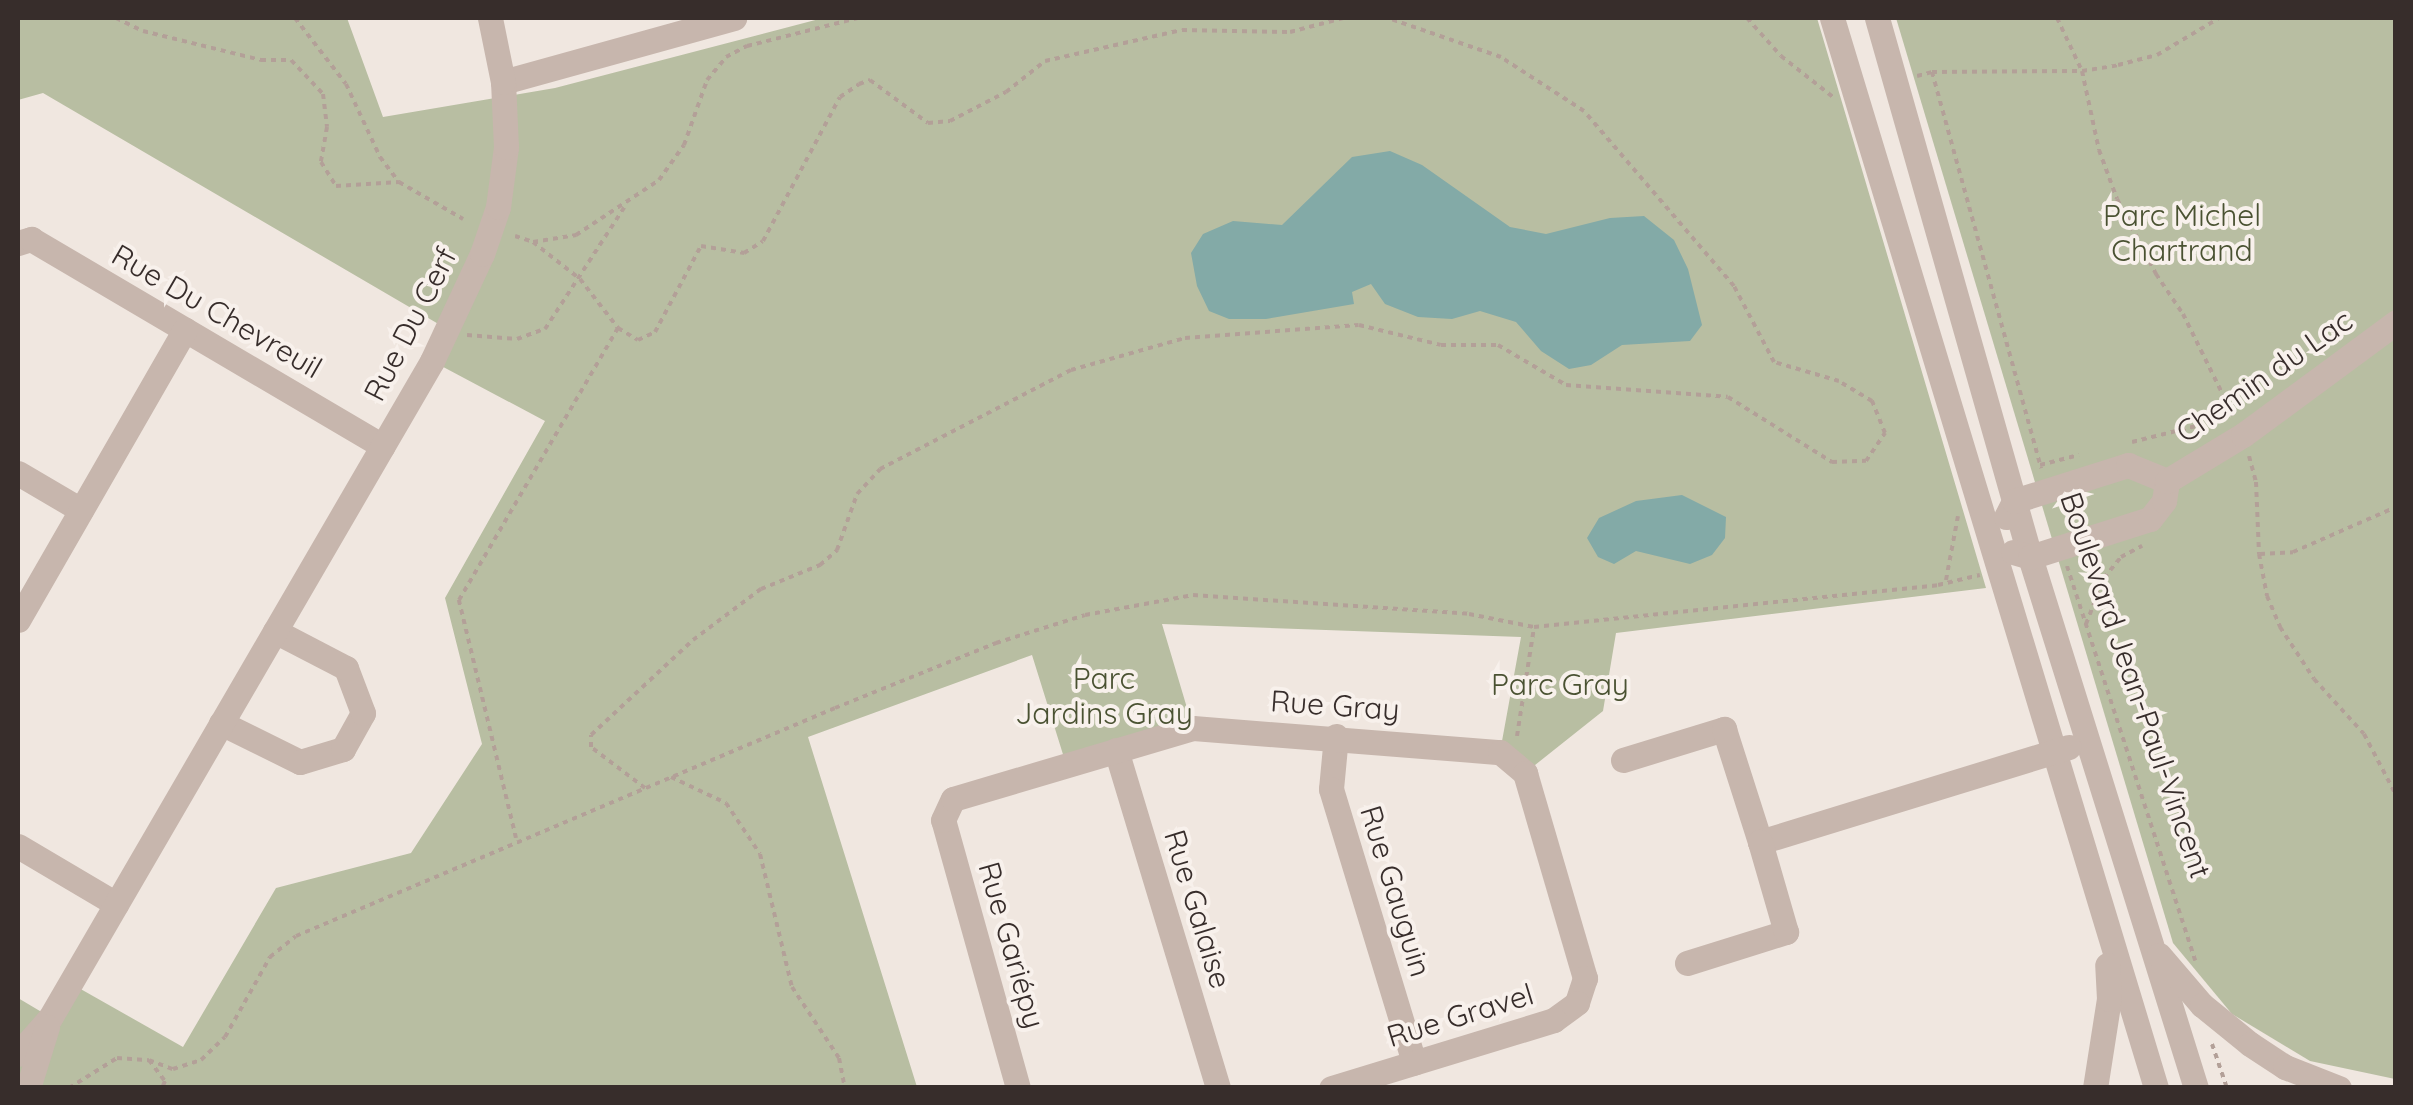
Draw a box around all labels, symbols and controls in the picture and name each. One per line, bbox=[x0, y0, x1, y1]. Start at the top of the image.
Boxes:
park label: Parc Michel Chartrand bbox=[2103, 197, 2261, 268]
street label: Rue Du Chevreuil bbox=[106, 236, 328, 386]
street label: Rue Du Cerf bbox=[356, 241, 464, 407]
street label: Chemin du Lac bbox=[2169, 302, 2359, 450]
street label: Boulevard Jean-Paul-Vincent bbox=[2053, 487, 2219, 883]
park label: Parc Jardins Gray bbox=[1015, 660, 1193, 730]
park label: Parc Gray bbox=[1491, 666, 1629, 702]
street label: Rue Gray bbox=[1269, 683, 1401, 727]
street label: Rue Gauguin bbox=[1353, 801, 1439, 981]
street label: Rue Galaise bbox=[1157, 825, 1239, 993]
street label: Rue Gariépy bbox=[971, 858, 1053, 1032]
street label: Rue Gravel bbox=[1382, 976, 1538, 1054]

